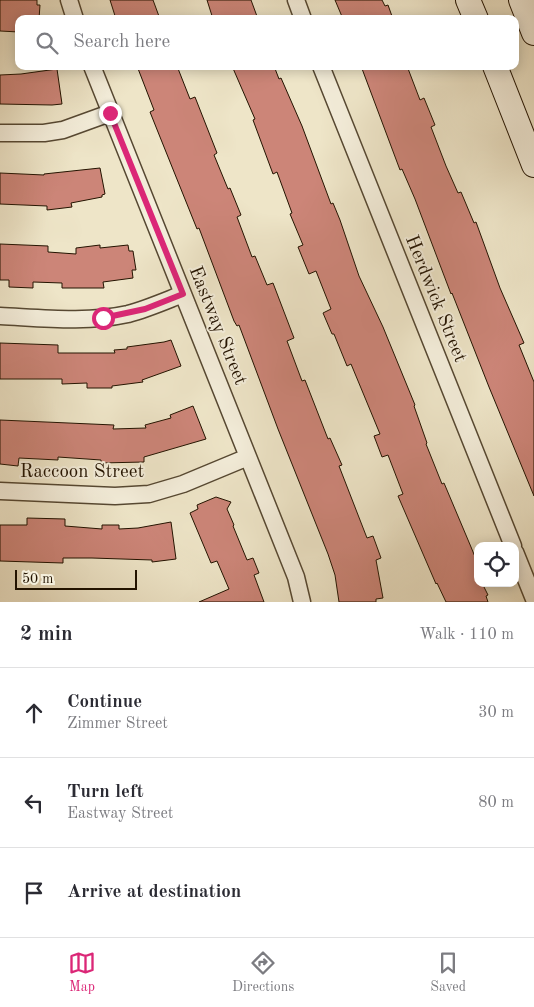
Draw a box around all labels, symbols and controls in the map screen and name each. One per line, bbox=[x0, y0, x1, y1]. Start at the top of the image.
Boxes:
search box bbox=[15, 15, 519, 70]
icon: search bbox=[33, 29, 61, 57]
text: Search here bbox=[73, 33, 170, 52]
route end bbox=[99, 102, 122, 125]
street label: Herdwick Street bbox=[401, 233, 469, 365]
street label: Eastway Street bbox=[185, 264, 249, 388]
route start bbox=[92, 307, 115, 330]
street label: Raccoon Street bbox=[20, 463, 144, 482]
map controls bbox=[474, 542, 519, 587]
button: locate bbox=[474, 542, 519, 587]
scale bar bbox=[15, 567, 138, 590]
text: 50 m bbox=[22, 572, 53, 586]
text: 2 min bbox=[20, 624, 73, 645]
text: Walk · 110 m bbox=[419, 627, 514, 643]
text: Continue bbox=[67, 693, 142, 712]
icon: ahead bbox=[20, 699, 48, 727]
text: 30 m bbox=[478, 705, 514, 721]
text: Zimmer Street bbox=[67, 716, 168, 732]
text: Turn left bbox=[67, 783, 144, 802]
icon: left bbox=[20, 789, 48, 817]
text: 80 m bbox=[478, 795, 514, 811]
text: Eastway Street bbox=[67, 806, 173, 822]
icon: arrive bbox=[20, 879, 48, 907]
text: Arrive at destination bbox=[67, 883, 241, 902]
tab: Map bbox=[68, 949, 96, 996]
tab: Directions bbox=[232, 949, 294, 996]
tab: Saved bbox=[430, 949, 466, 996]

